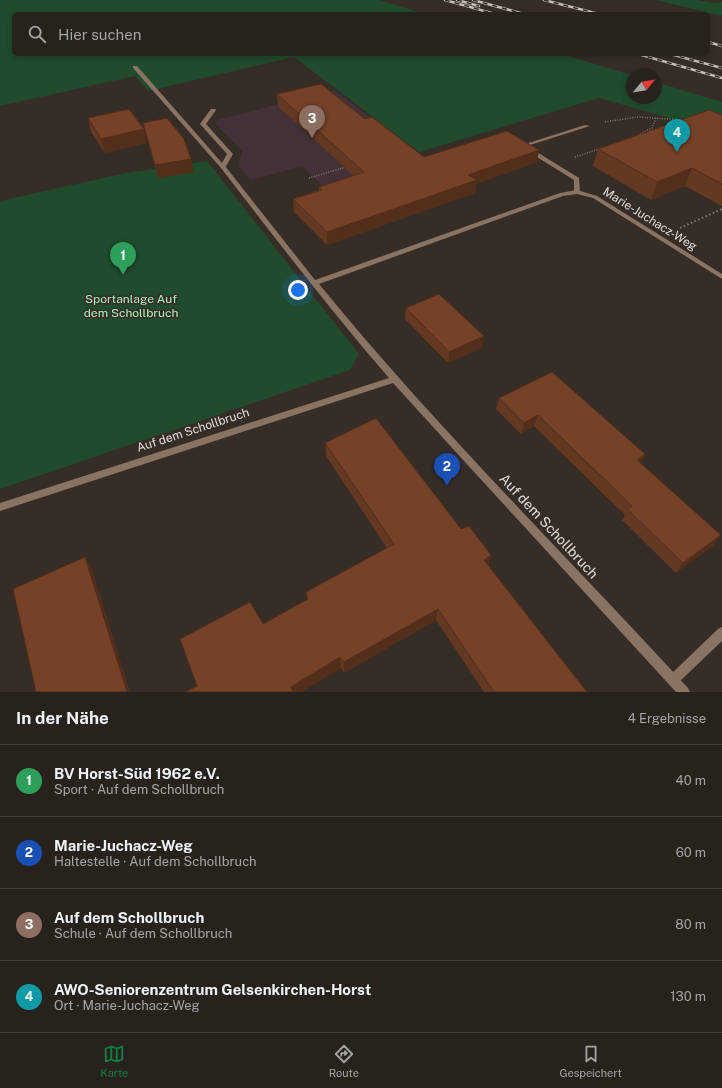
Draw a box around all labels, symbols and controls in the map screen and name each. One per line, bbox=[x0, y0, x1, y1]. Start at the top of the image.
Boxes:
search box bbox=[12, 12, 710, 56]
icon: search bbox=[26, 23, 48, 45]
text: Hier suchen bbox=[58, 26, 141, 43]
north arrow bbox=[626, 68, 662, 104]
pin: 3 bbox=[299, 105, 325, 138]
pin: 4 bbox=[664, 119, 690, 152]
street label: Marie-Juchacz-Weg bbox=[600, 184, 700, 254]
pin: 1 bbox=[110, 242, 136, 275]
your location bbox=[288, 280, 308, 300]
park label: Sportanlage Auf dem Schollbruch bbox=[84, 292, 178, 320]
street label: Auf dem Schollbruch bbox=[135, 405, 251, 455]
pin: 2 bbox=[434, 453, 460, 486]
street label: Auf dem Schollbruch bbox=[496, 470, 602, 582]
text: In der Nähe bbox=[16, 708, 109, 728]
text: 4 Ergebnisse bbox=[628, 711, 706, 726]
text: BV Horst-Süd 1962 e.V. bbox=[54, 765, 220, 782]
text: 1 bbox=[26, 773, 32, 788]
text: 40 m bbox=[675, 773, 706, 788]
text: Sport · Auf dem Schollbruch bbox=[54, 782, 224, 797]
text: Marie-Juchacz-Weg bbox=[54, 837, 193, 854]
text: 2 bbox=[25, 845, 33, 860]
text: 60 m bbox=[676, 845, 706, 860]
text: Haltestelle · Auf dem Schollbruch bbox=[54, 854, 257, 869]
text: Auf dem Schollbruch bbox=[54, 909, 204, 926]
text: 3 bbox=[25, 917, 33, 932]
text: 80 m bbox=[675, 917, 706, 932]
text: Schule · Auf dem Schollbruch bbox=[54, 926, 232, 941]
text: AWO-Seniorenzentrum Gelsenkirchen-Horst bbox=[54, 981, 371, 998]
text: 4 bbox=[25, 989, 33, 1004]
text: 130 m bbox=[670, 989, 706, 1004]
text: Ort · Marie-Juchacz-Weg bbox=[54, 998, 200, 1013]
tab: Karte bbox=[100, 1043, 128, 1079]
tab: Route bbox=[329, 1043, 359, 1079]
tab: Gespeichert bbox=[560, 1043, 622, 1079]

